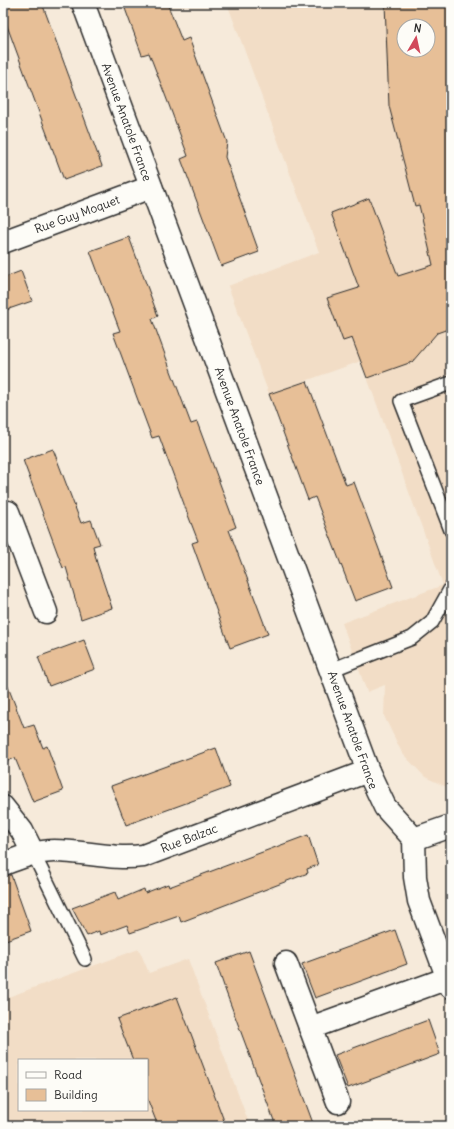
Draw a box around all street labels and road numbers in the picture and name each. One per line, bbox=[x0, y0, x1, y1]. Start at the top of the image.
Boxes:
street label: Avenue Anatole France bbox=[99, 61, 155, 183]
street label: Rue Guy Moquet bbox=[32, 192, 122, 236]
street label: Avenue Anatole France bbox=[212, 365, 268, 487]
street label: Avenue Anatole France bbox=[325, 669, 381, 791]
street label: Rue Balzac bbox=[158, 820, 220, 856]

